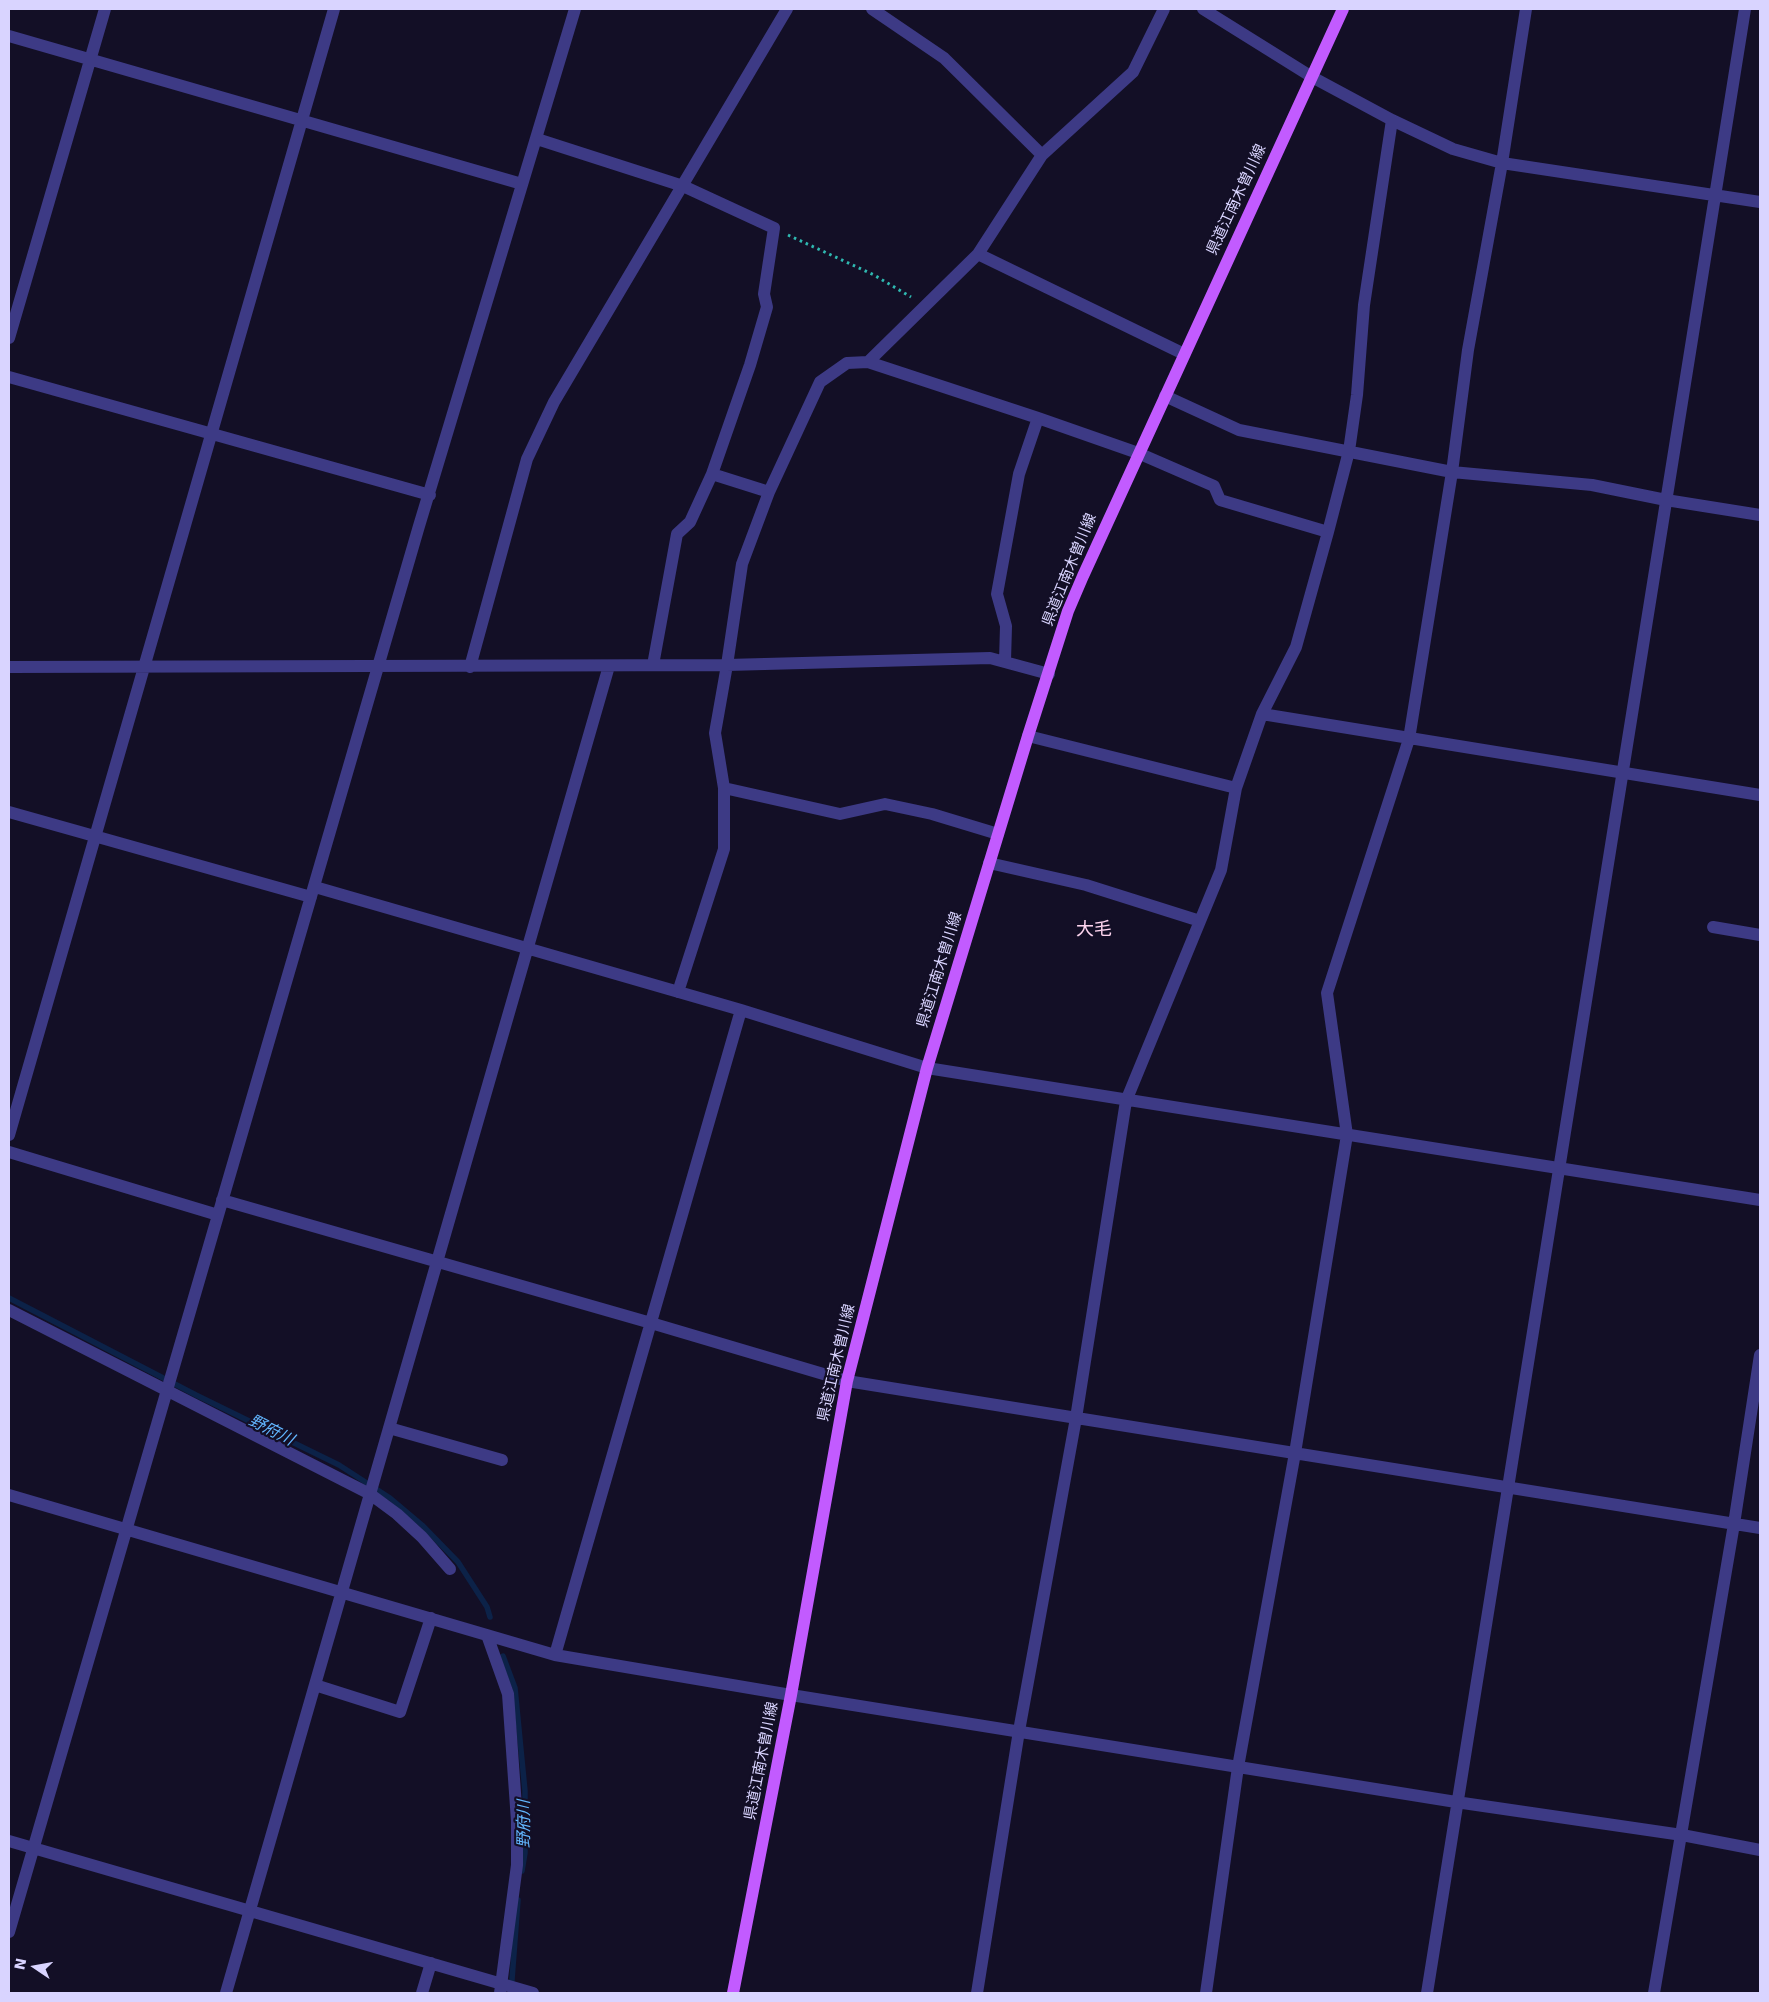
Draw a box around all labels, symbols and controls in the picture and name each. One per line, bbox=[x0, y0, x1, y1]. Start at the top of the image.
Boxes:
street label: 県道江南木曽川線 bbox=[1203, 142, 1271, 258]
street label: 県道江南木曽川線 bbox=[1039, 511, 1101, 629]
street label: 県道江南木曽川線 bbox=[914, 910, 966, 1030]
district label: 大毛 bbox=[1076, 919, 1112, 941]
street label: 県道江南木曽川線 bbox=[815, 1303, 859, 1423]
water label: 野府川 bbox=[245, 1412, 297, 1450]
street label: 県道江南木曽川線 bbox=[742, 1700, 782, 1822]
water label: 野府川 bbox=[515, 1800, 535, 1848]
north arrow bbox=[10, 1942, 60, 1992]
text: N bbox=[11, 1956, 29, 1971]

